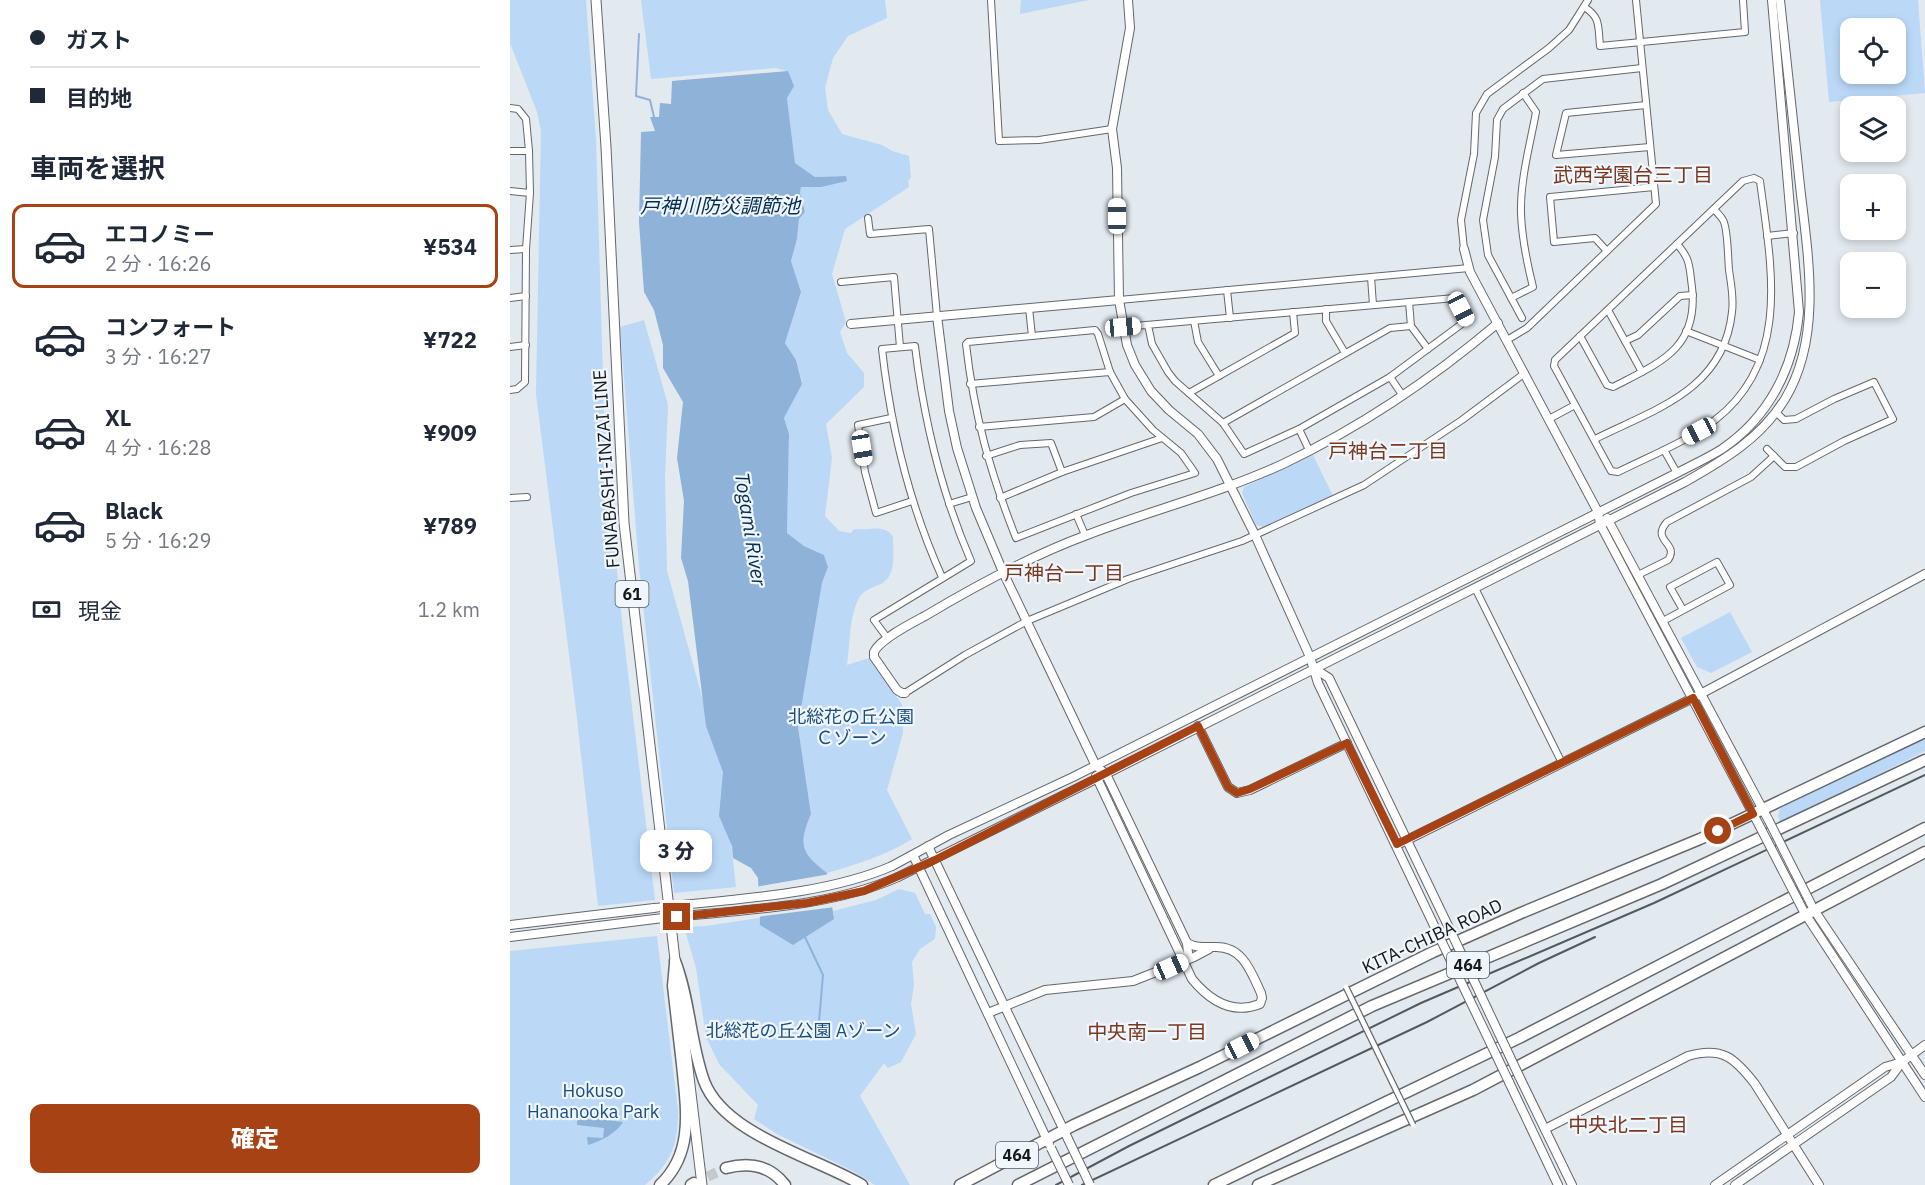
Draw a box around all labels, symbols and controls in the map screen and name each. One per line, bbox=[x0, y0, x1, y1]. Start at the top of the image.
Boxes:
map controls bbox=[1840, 18, 1906, 318]
button: locate bbox=[1840, 18, 1906, 84]
text: ガスト bbox=[66, 25, 132, 54]
text: 目的地 bbox=[66, 83, 132, 112]
button: layers bbox=[1840, 96, 1906, 162]
text: 車両を選択 bbox=[30, 150, 165, 185]
district label: 武西学園台三丁目 bbox=[1553, 161, 1713, 188]
button: + bbox=[1840, 174, 1906, 240]
water label: 戸神川防災調節池 bbox=[640, 192, 802, 219]
car bbox=[1108, 198, 1126, 234]
icon: car bbox=[33, 219, 87, 273]
text: エコノミー bbox=[105, 219, 215, 248]
text: ¥534 bbox=[423, 232, 477, 261]
text: 2 分 · 16:26 bbox=[105, 250, 212, 277]
button: − bbox=[1840, 252, 1906, 318]
car bbox=[1445, 289, 1477, 329]
icon: car bbox=[33, 312, 87, 366]
text: コンフォート bbox=[105, 312, 236, 341]
car bbox=[1104, 316, 1142, 338]
text: ¥722 bbox=[423, 325, 477, 354]
text: 3 分 · 16:27 bbox=[105, 343, 212, 370]
street label: FUNABASHI-INZAI LINE bbox=[588, 369, 624, 569]
text: XL bbox=[105, 403, 131, 432]
icon: car bbox=[33, 405, 87, 459]
car bbox=[1679, 415, 1719, 447]
text: ¥909 bbox=[423, 418, 477, 447]
car bbox=[850, 429, 874, 467]
text: 4 分 · 16:28 bbox=[105, 434, 212, 461]
district label: 戸神台二丁目 bbox=[1328, 437, 1448, 464]
water label: Togami River bbox=[729, 470, 773, 588]
text: Black bbox=[105, 496, 163, 525]
icon: car bbox=[33, 498, 87, 552]
text: ¥789 bbox=[423, 511, 477, 540]
text: 5 分 · 16:29 bbox=[105, 527, 212, 554]
district label: 戸神台一丁目 bbox=[1004, 559, 1124, 586]
road number: 61 bbox=[616, 581, 648, 607]
icon: cash bbox=[30, 593, 63, 626]
text: 現金 bbox=[78, 596, 122, 625]
text: 1.2 km bbox=[418, 596, 480, 623]
park label: 北総花の丘公園 Ｃゾーン bbox=[788, 705, 914, 749]
route start bbox=[1704, 817, 1731, 844]
callout: 3 分 bbox=[641, 830, 713, 872]
text: 3 分 bbox=[658, 837, 694, 864]
street label: KITA-CHIBA ROAD bbox=[1358, 893, 1506, 979]
route end bbox=[663, 903, 690, 930]
car bbox=[1151, 951, 1191, 983]
road number: 464 bbox=[1447, 952, 1489, 978]
district label: 中央南一丁目 bbox=[1087, 1018, 1207, 1045]
park label: 北総花の丘公園 Aゾーン bbox=[706, 1019, 900, 1042]
car bbox=[1222, 1030, 1262, 1062]
park label: Hokuso Hananooka Park bbox=[527, 1079, 660, 1123]
button: 確定 bbox=[30, 1104, 480, 1173]
district label: 中央北二丁目 bbox=[1568, 1111, 1688, 1138]
road number: 464 bbox=[996, 1142, 1038, 1168]

